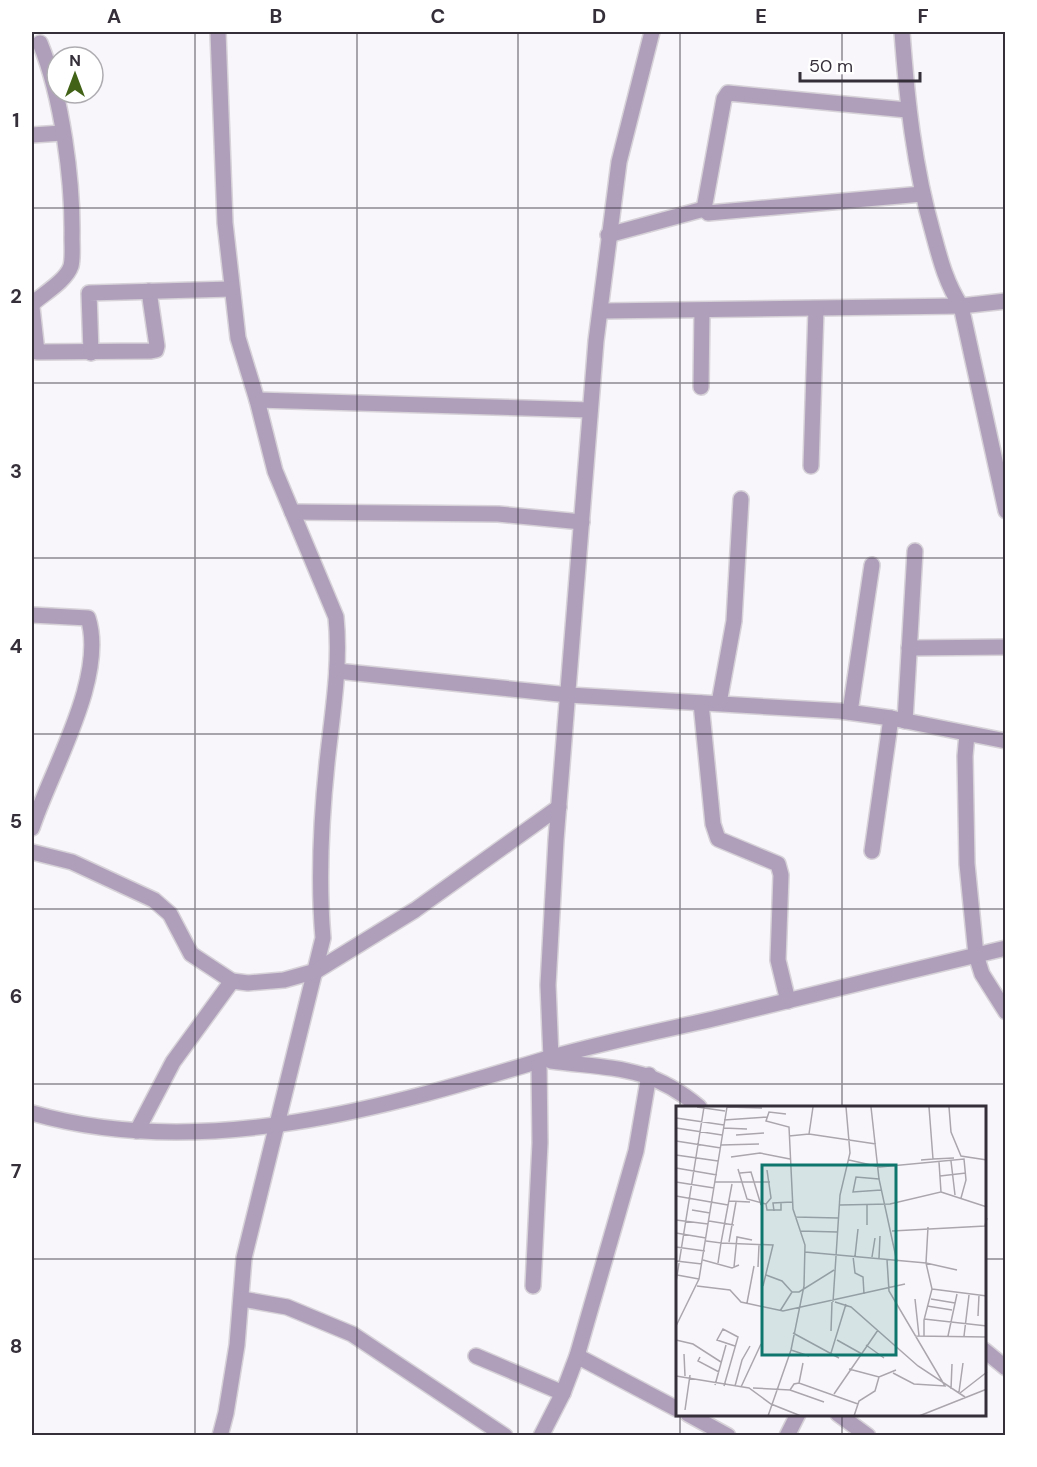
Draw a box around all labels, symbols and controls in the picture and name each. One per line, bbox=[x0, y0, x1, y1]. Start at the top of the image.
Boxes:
text: A bbox=[107, 3, 121, 29]
text: B bbox=[270, 3, 282, 29]
text: C bbox=[431, 3, 445, 29]
text: D bbox=[592, 3, 606, 29]
text: E bbox=[755, 3, 767, 29]
text: F bbox=[917, 3, 929, 29]
north arrow bbox=[45, 45, 105, 105]
scale bar bbox=[800, 45, 920, 83]
text: N bbox=[69, 50, 81, 71]
text: 50 m bbox=[809, 54, 853, 78]
text: 1 bbox=[12, 107, 20, 133]
text: 2 bbox=[10, 283, 22, 309]
text: 3 bbox=[10, 458, 22, 484]
text: 4 bbox=[10, 633, 23, 659]
text: 5 bbox=[10, 808, 22, 834]
text: 6 bbox=[10, 983, 22, 1009]
inset map bbox=[676, 1106, 986, 1416]
text: 7 bbox=[11, 1158, 22, 1184]
text: 8 bbox=[10, 1333, 22, 1359]

